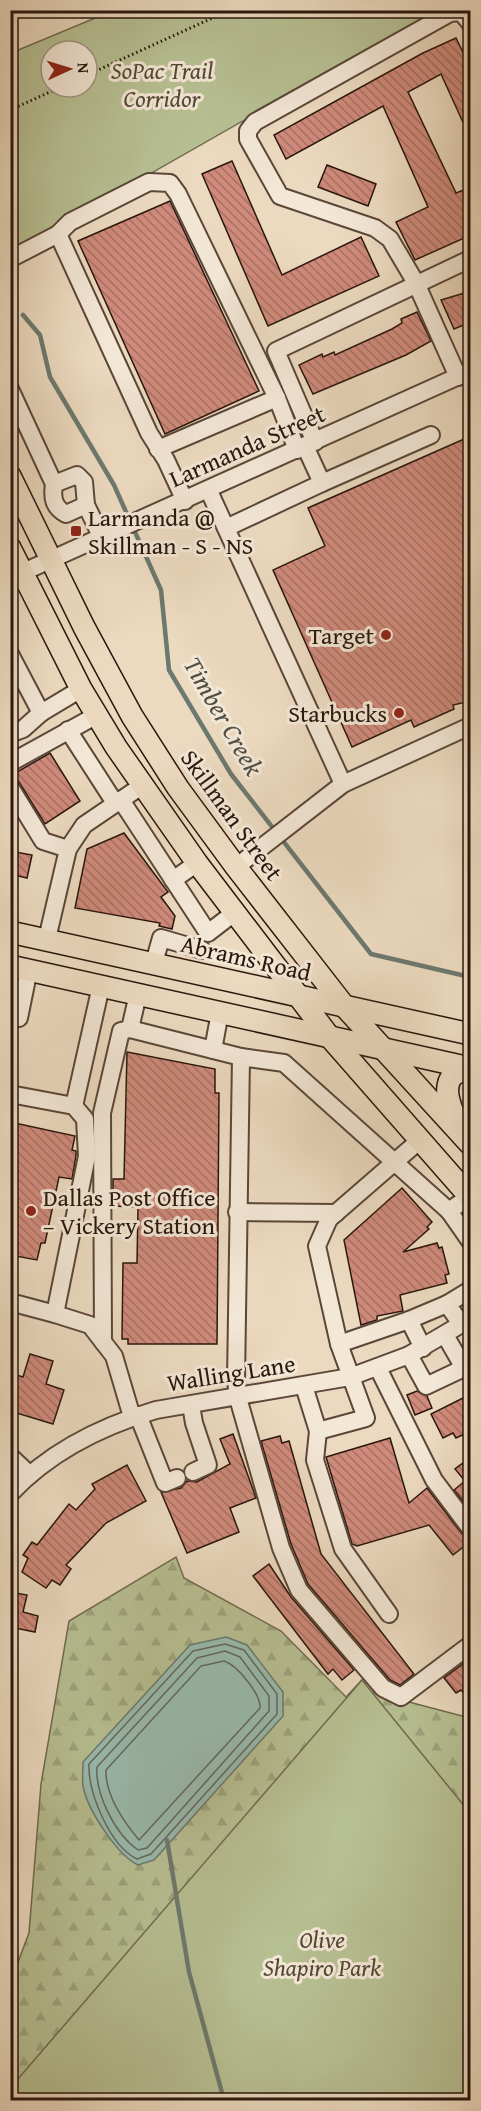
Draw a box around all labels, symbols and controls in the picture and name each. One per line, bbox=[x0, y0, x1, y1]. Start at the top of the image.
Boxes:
north arrow bbox=[39, 39, 99, 99]
park label: SoPac Trail Corridor bbox=[111, 53, 213, 116]
text: N bbox=[72, 62, 96, 74]
street label: Larmanda Street bbox=[163, 396, 331, 496]
place label: Larmanda @ Skillman - S - NS bbox=[88, 500, 253, 563]
marker: Larmanda @ Skillman - S - NS bbox=[69, 524, 83, 538]
place label: Target bbox=[309, 618, 375, 653]
marker: Target bbox=[379, 628, 393, 642]
water label: Timber Creek bbox=[174, 649, 274, 783]
place label: Starbucks bbox=[288, 696, 387, 731]
marker: Starbucks bbox=[392, 706, 406, 720]
street label: Skillman Street bbox=[172, 742, 292, 888]
street label: Abrams Road bbox=[177, 926, 315, 990]
place label: Dallas Post Office – Vickery Station bbox=[43, 1180, 216, 1243]
marker: Dallas Post Office – Vickery Station bbox=[24, 1204, 38, 1218]
street label: Walling Lane bbox=[164, 1346, 298, 1400]
park label: Olive Shapiro Park bbox=[263, 1922, 381, 1985]

